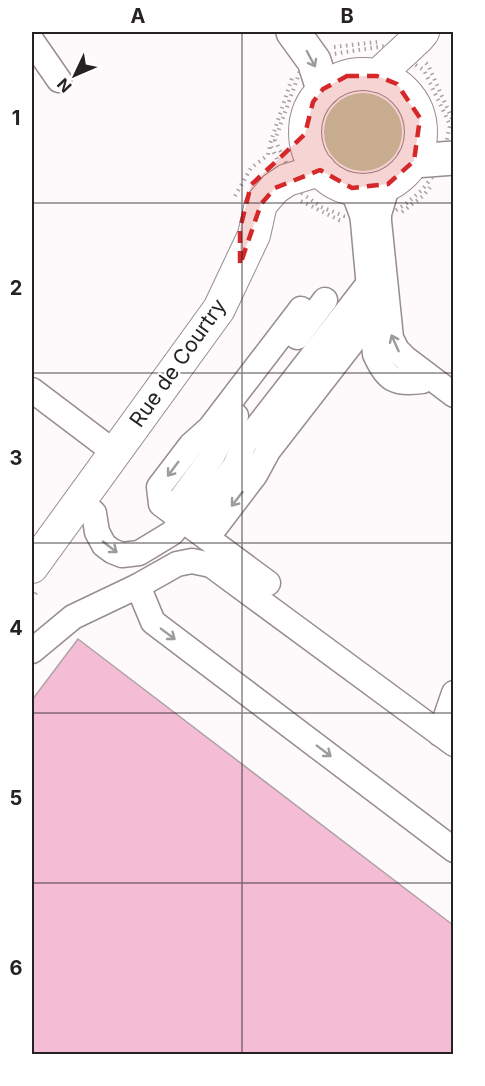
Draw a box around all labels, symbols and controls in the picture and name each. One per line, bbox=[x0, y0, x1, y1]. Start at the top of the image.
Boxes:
text: A bbox=[131, 4, 146, 28]
text: B bbox=[340, 4, 354, 28]
north arrow bbox=[45, 45, 105, 105]
one-way arrow bbox=[306, 50, 318, 68]
text: N bbox=[53, 74, 76, 97]
text: 1 bbox=[12, 106, 20, 130]
text: 2 bbox=[10, 276, 22, 300]
street label: Rue de Courtry bbox=[124, 294, 231, 432]
one-way arrow bbox=[389, 335, 400, 353]
text: 3 bbox=[10, 446, 22, 470]
one-way arrow bbox=[166, 461, 179, 477]
one-way arrow bbox=[231, 491, 244, 507]
one-way arrow bbox=[102, 540, 118, 553]
text: 4 bbox=[9, 616, 23, 640]
one-way arrow bbox=[160, 627, 176, 640]
one-way arrow bbox=[315, 745, 331, 758]
text: 5 bbox=[10, 786, 22, 810]
text: 6 bbox=[10, 956, 23, 980]

